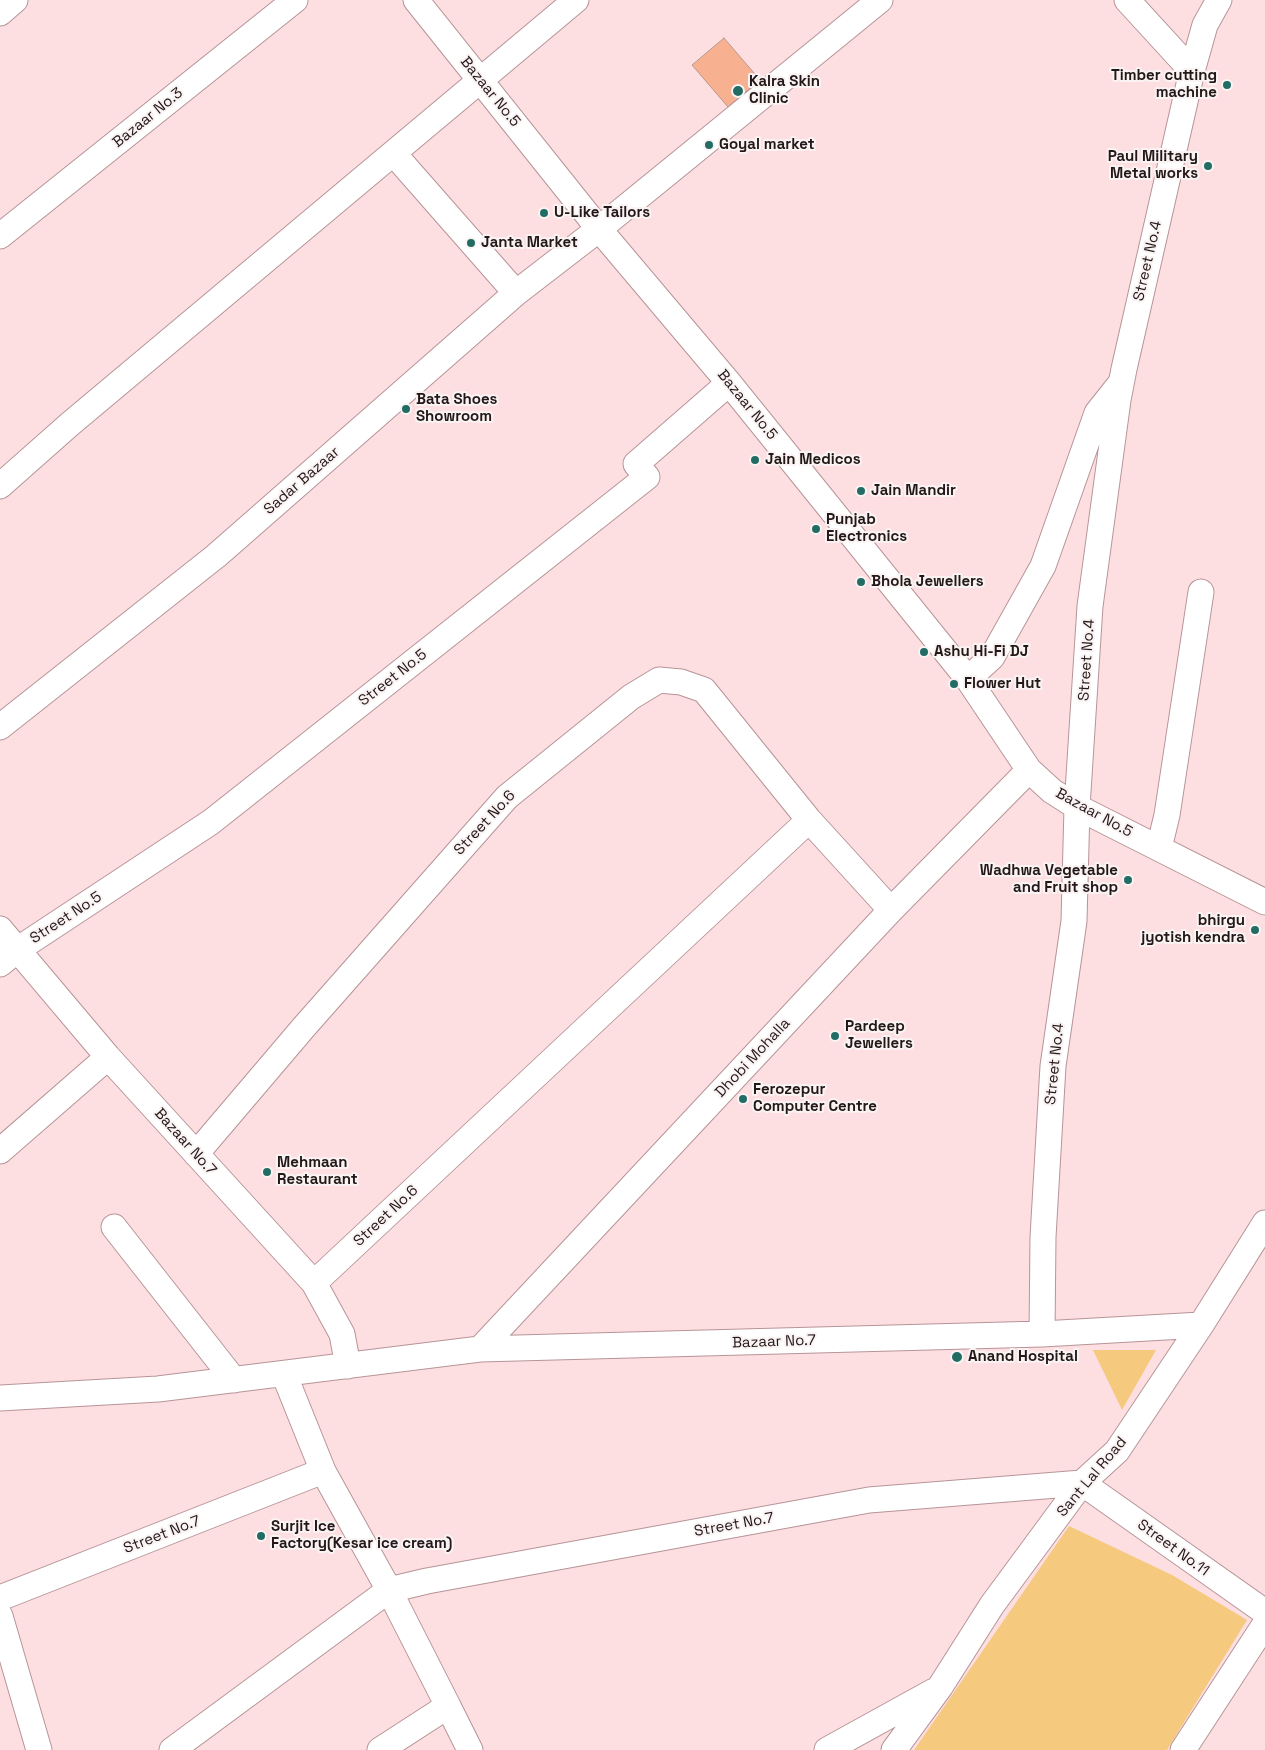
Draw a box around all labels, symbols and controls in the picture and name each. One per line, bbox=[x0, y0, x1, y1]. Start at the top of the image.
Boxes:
street label: Bazaar No.5 bbox=[456, 53, 524, 131]
place label: Timber cutting machine bbox=[1111, 67, 1217, 102]
place label: Kalra Skin Clinic bbox=[749, 73, 820, 108]
marker: Timber cutting machine bbox=[1221, 79, 1233, 91]
street label: Bazaar No.3 bbox=[109, 84, 187, 152]
marker: Kalra Skin Clinic bbox=[731, 84, 745, 98]
place label: Goyal market bbox=[719, 136, 815, 154]
marker: Goyal market bbox=[703, 139, 715, 151]
place label: Paul Military Metal works bbox=[1108, 148, 1198, 183]
marker: Paul Military Metal works bbox=[1202, 160, 1214, 172]
place label: U-Like Tailors bbox=[554, 204, 650, 222]
marker: U-Like Tailors bbox=[538, 207, 550, 219]
street label: Street No.4 bbox=[1130, 219, 1166, 303]
place label: Janta Market bbox=[481, 234, 578, 252]
marker: Janta Market bbox=[465, 237, 477, 249]
street label: Bazaar No.5 bbox=[713, 366, 781, 444]
place label: Bata Shoes Showroom bbox=[416, 391, 497, 426]
marker: Bata Shoes Showroom bbox=[400, 403, 412, 415]
street label: Sadar Bazaar bbox=[260, 443, 344, 519]
place label: Jain Medicos bbox=[765, 451, 861, 469]
marker: Jain Medicos bbox=[749, 454, 761, 466]
place label: Jain Mandir bbox=[871, 482, 956, 500]
marker: Jain Mandir bbox=[855, 485, 867, 497]
place label: Punjab Electronics bbox=[826, 511, 907, 546]
marker: Punjab Electronics bbox=[810, 523, 822, 535]
place label: Bhola Jewellers bbox=[871, 573, 984, 591]
marker: Bhola Jewellers bbox=[855, 576, 867, 588]
street label: Street No.4 bbox=[1075, 618, 1099, 702]
place label: Ashu Hi-Fi DJ bbox=[934, 643, 1029, 661]
street label: Street No.5 bbox=[355, 646, 431, 710]
marker: Ashu Hi-Fi DJ bbox=[918, 646, 930, 658]
place label: Flower Hut bbox=[964, 675, 1041, 693]
marker: Flower Hut bbox=[948, 678, 960, 690]
street label: Bazaar No.5 bbox=[1052, 785, 1136, 841]
street label: Street No.6 bbox=[451, 787, 519, 859]
place label: Wadhwa Vegetable and Fruit shop bbox=[980, 862, 1118, 897]
marker: Wadhwa Vegetable and Fruit shop bbox=[1122, 874, 1134, 886]
street label: Street No.5 bbox=[27, 888, 105, 948]
place label: bhirgu jyotish kendra bbox=[1141, 912, 1245, 947]
marker: bhirgu jyotish kendra bbox=[1249, 924, 1261, 936]
street label: Dhobi Mohalla bbox=[712, 1015, 794, 1101]
place label: Pardeep Jewellers bbox=[845, 1018, 913, 1053]
street label: Street No.4 bbox=[1042, 1022, 1068, 1106]
marker: Pardeep Jewellers bbox=[829, 1030, 841, 1042]
place label: Ferozepur Computer Centre bbox=[753, 1081, 877, 1116]
marker: Ferozepur Computer Centre bbox=[737, 1093, 749, 1105]
street label: Bazaar No.7 bbox=[150, 1105, 220, 1179]
place label: Mehmaan Restaurant bbox=[277, 1154, 358, 1189]
marker: Mehmaan Restaurant bbox=[261, 1166, 273, 1178]
street label: Street No.6 bbox=[350, 1182, 422, 1250]
street label: Bazaar No.7 bbox=[732, 1332, 816, 1352]
place label: Anand Hospital bbox=[968, 1348, 1078, 1366]
marker: Anand Hospital bbox=[950, 1350, 964, 1364]
street label: Sant Lal Road bbox=[1053, 1433, 1131, 1521]
street label: Street No.7 bbox=[693, 1509, 775, 1541]
street label: Street No.7 bbox=[121, 1512, 203, 1558]
street label: Street No.11 bbox=[1134, 1516, 1212, 1580]
place label: Surjit Ice Factory(Kesar ice cream) bbox=[271, 1518, 452, 1553]
marker: Surjit Ice Factory(Kesar ice cream) bbox=[255, 1530, 267, 1542]

